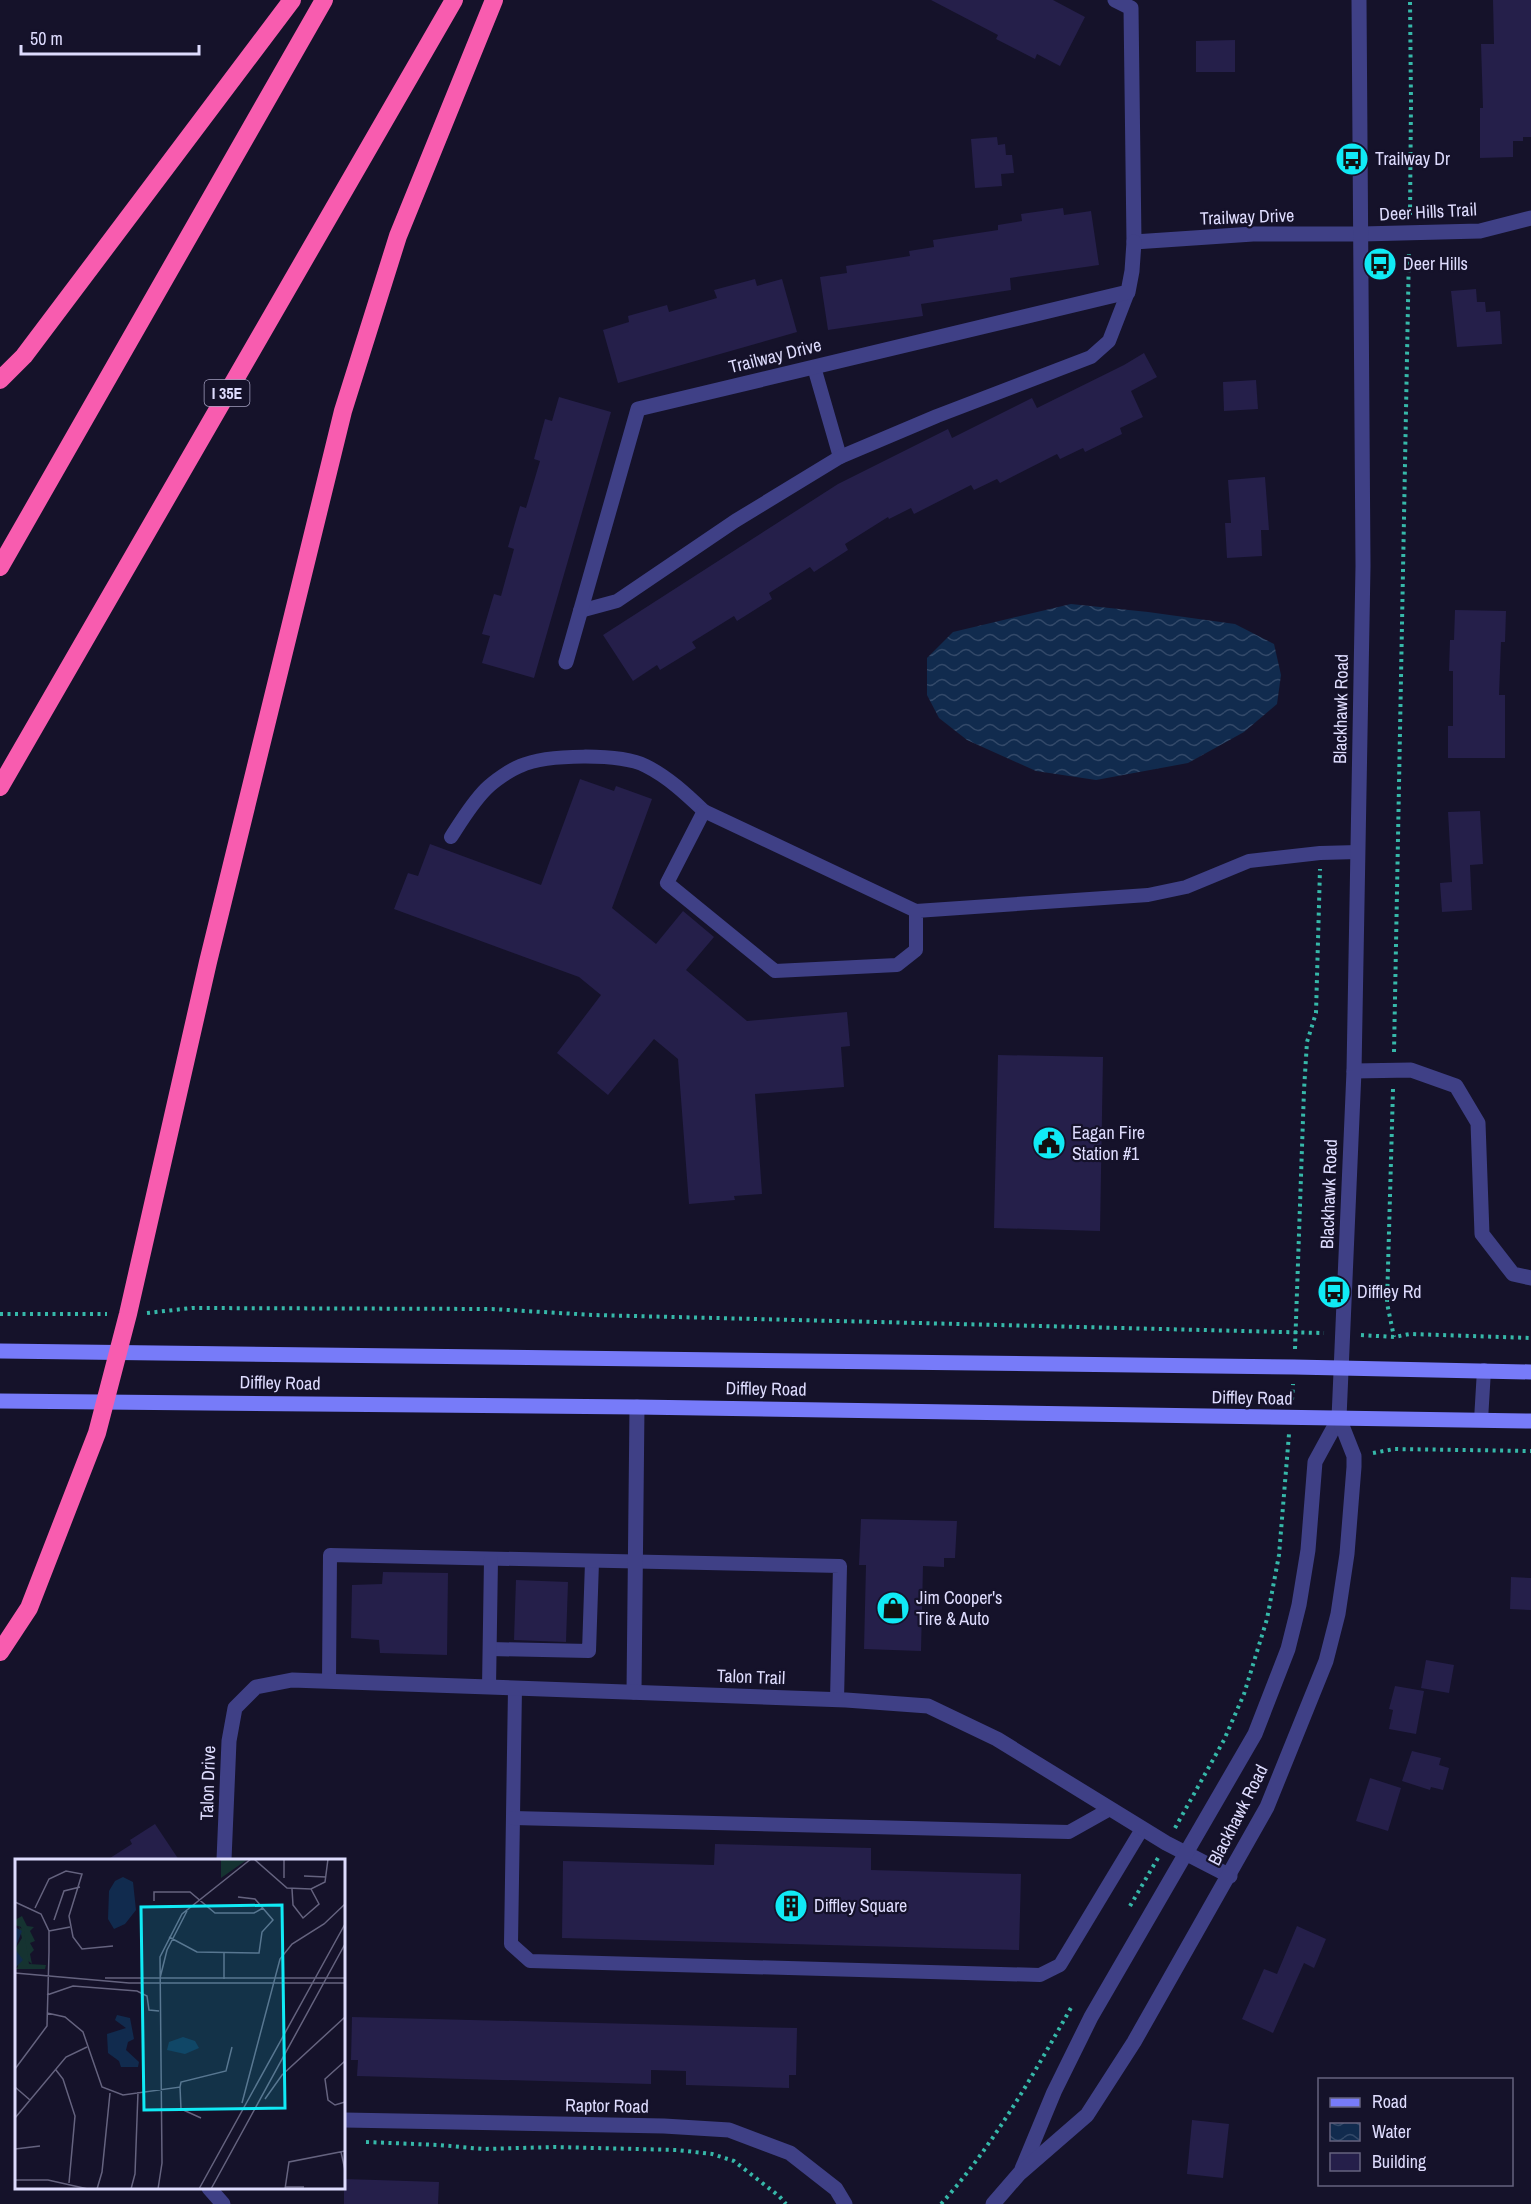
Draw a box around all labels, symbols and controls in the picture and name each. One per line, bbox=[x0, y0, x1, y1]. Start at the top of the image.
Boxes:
scale bar bbox=[21, 18, 200, 56]
text: 50 m bbox=[30, 26, 63, 51]
bus stop icon: Trailway Dr bbox=[1334, 141, 1370, 177]
place label: Trailway Dr bbox=[1375, 146, 1450, 171]
street label: Deer Hills Trail bbox=[1379, 196, 1477, 227]
street label: Trailway Drive bbox=[1199, 202, 1295, 231]
bus stop icon: Deer Hills bbox=[1362, 246, 1398, 282]
place label: Deer Hills bbox=[1403, 251, 1468, 276]
street label: Trailway Drive bbox=[726, 332, 824, 379]
road number: I 35E bbox=[204, 380, 250, 406]
street label: Blackhawk Road bbox=[1327, 654, 1354, 764]
place label: Eagan Fire Station #1 bbox=[1072, 1120, 1145, 1166]
public building icon: Eagan Fire Station #1 bbox=[1031, 1125, 1067, 1161]
street label: Blackhawk Road bbox=[1314, 1139, 1343, 1249]
bus stop icon: Diffley Rd bbox=[1316, 1274, 1352, 1310]
place label: Diffley Rd bbox=[1357, 1279, 1422, 1304]
street label: Diffley Road bbox=[239, 1369, 321, 1396]
street label: Diffley Road bbox=[725, 1375, 807, 1402]
street label: Diffley Road bbox=[1211, 1384, 1293, 1411]
place label: Jim Cooper's Tire & Auto bbox=[916, 1585, 1003, 1631]
shop icon: Jim Cooper's Tire & Auto bbox=[875, 1590, 911, 1626]
street label: Talon Trail bbox=[716, 1663, 786, 1690]
street label: Talon Drive bbox=[194, 1745, 221, 1821]
street label: Blackhawk Road bbox=[1201, 1760, 1274, 1869]
inset map bbox=[15, 1859, 345, 2189]
building icon: Diffley Square bbox=[773, 1888, 809, 1924]
place label: Diffley Square bbox=[814, 1893, 907, 1918]
legend bbox=[1318, 2078, 1513, 2186]
text: Road bbox=[1372, 2089, 1407, 2114]
street label: Raptor Road bbox=[565, 2092, 649, 2119]
text: Water bbox=[1372, 2119, 1411, 2144]
text: Building bbox=[1372, 2149, 1427, 2174]

